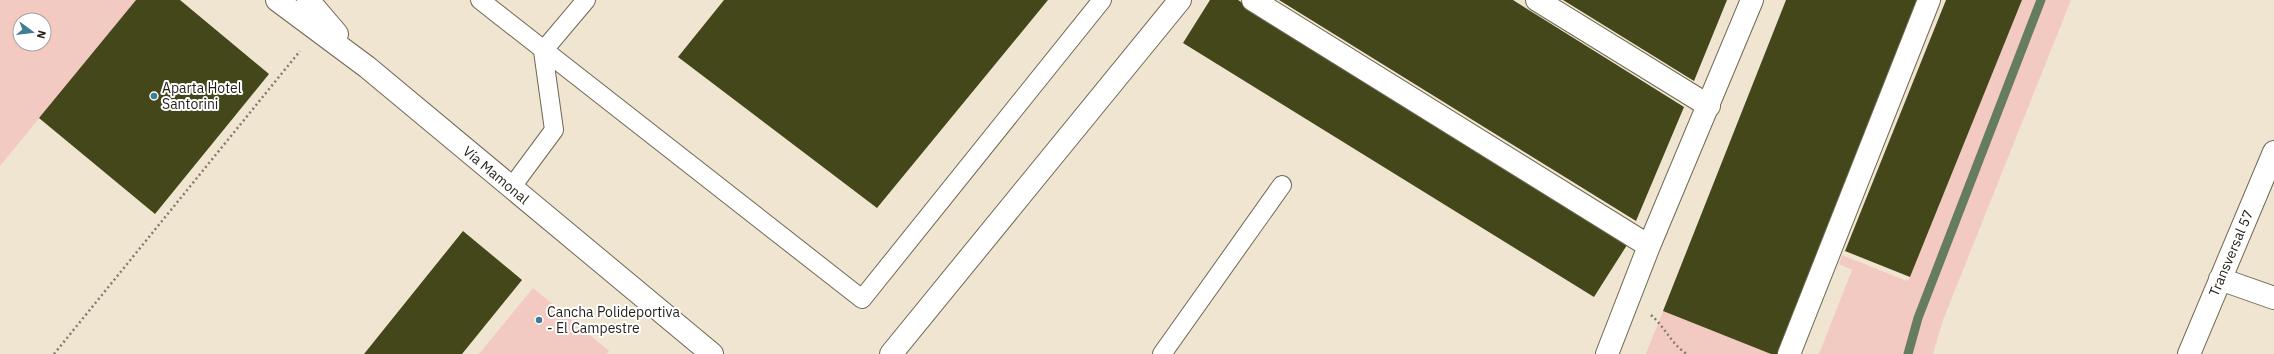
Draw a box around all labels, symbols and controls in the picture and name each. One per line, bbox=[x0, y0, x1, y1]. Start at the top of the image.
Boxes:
north arrow bbox=[12, 12, 52, 52]
text: N bbox=[34, 29, 49, 40]
place label: Aparta Hotel Santorini bbox=[162, 79, 242, 113]
marker: Aparta Hotel Santorini bbox=[149, 91, 159, 101]
street label: Vía Mamonal bbox=[459, 142, 533, 208]
street label: Transversal 57 bbox=[2205, 207, 2257, 299]
place label: Cancha Polideportiva - El Campestre bbox=[547, 303, 680, 337]
marker: Cancha Polideportiva - El Campestre bbox=[534, 315, 544, 325]

